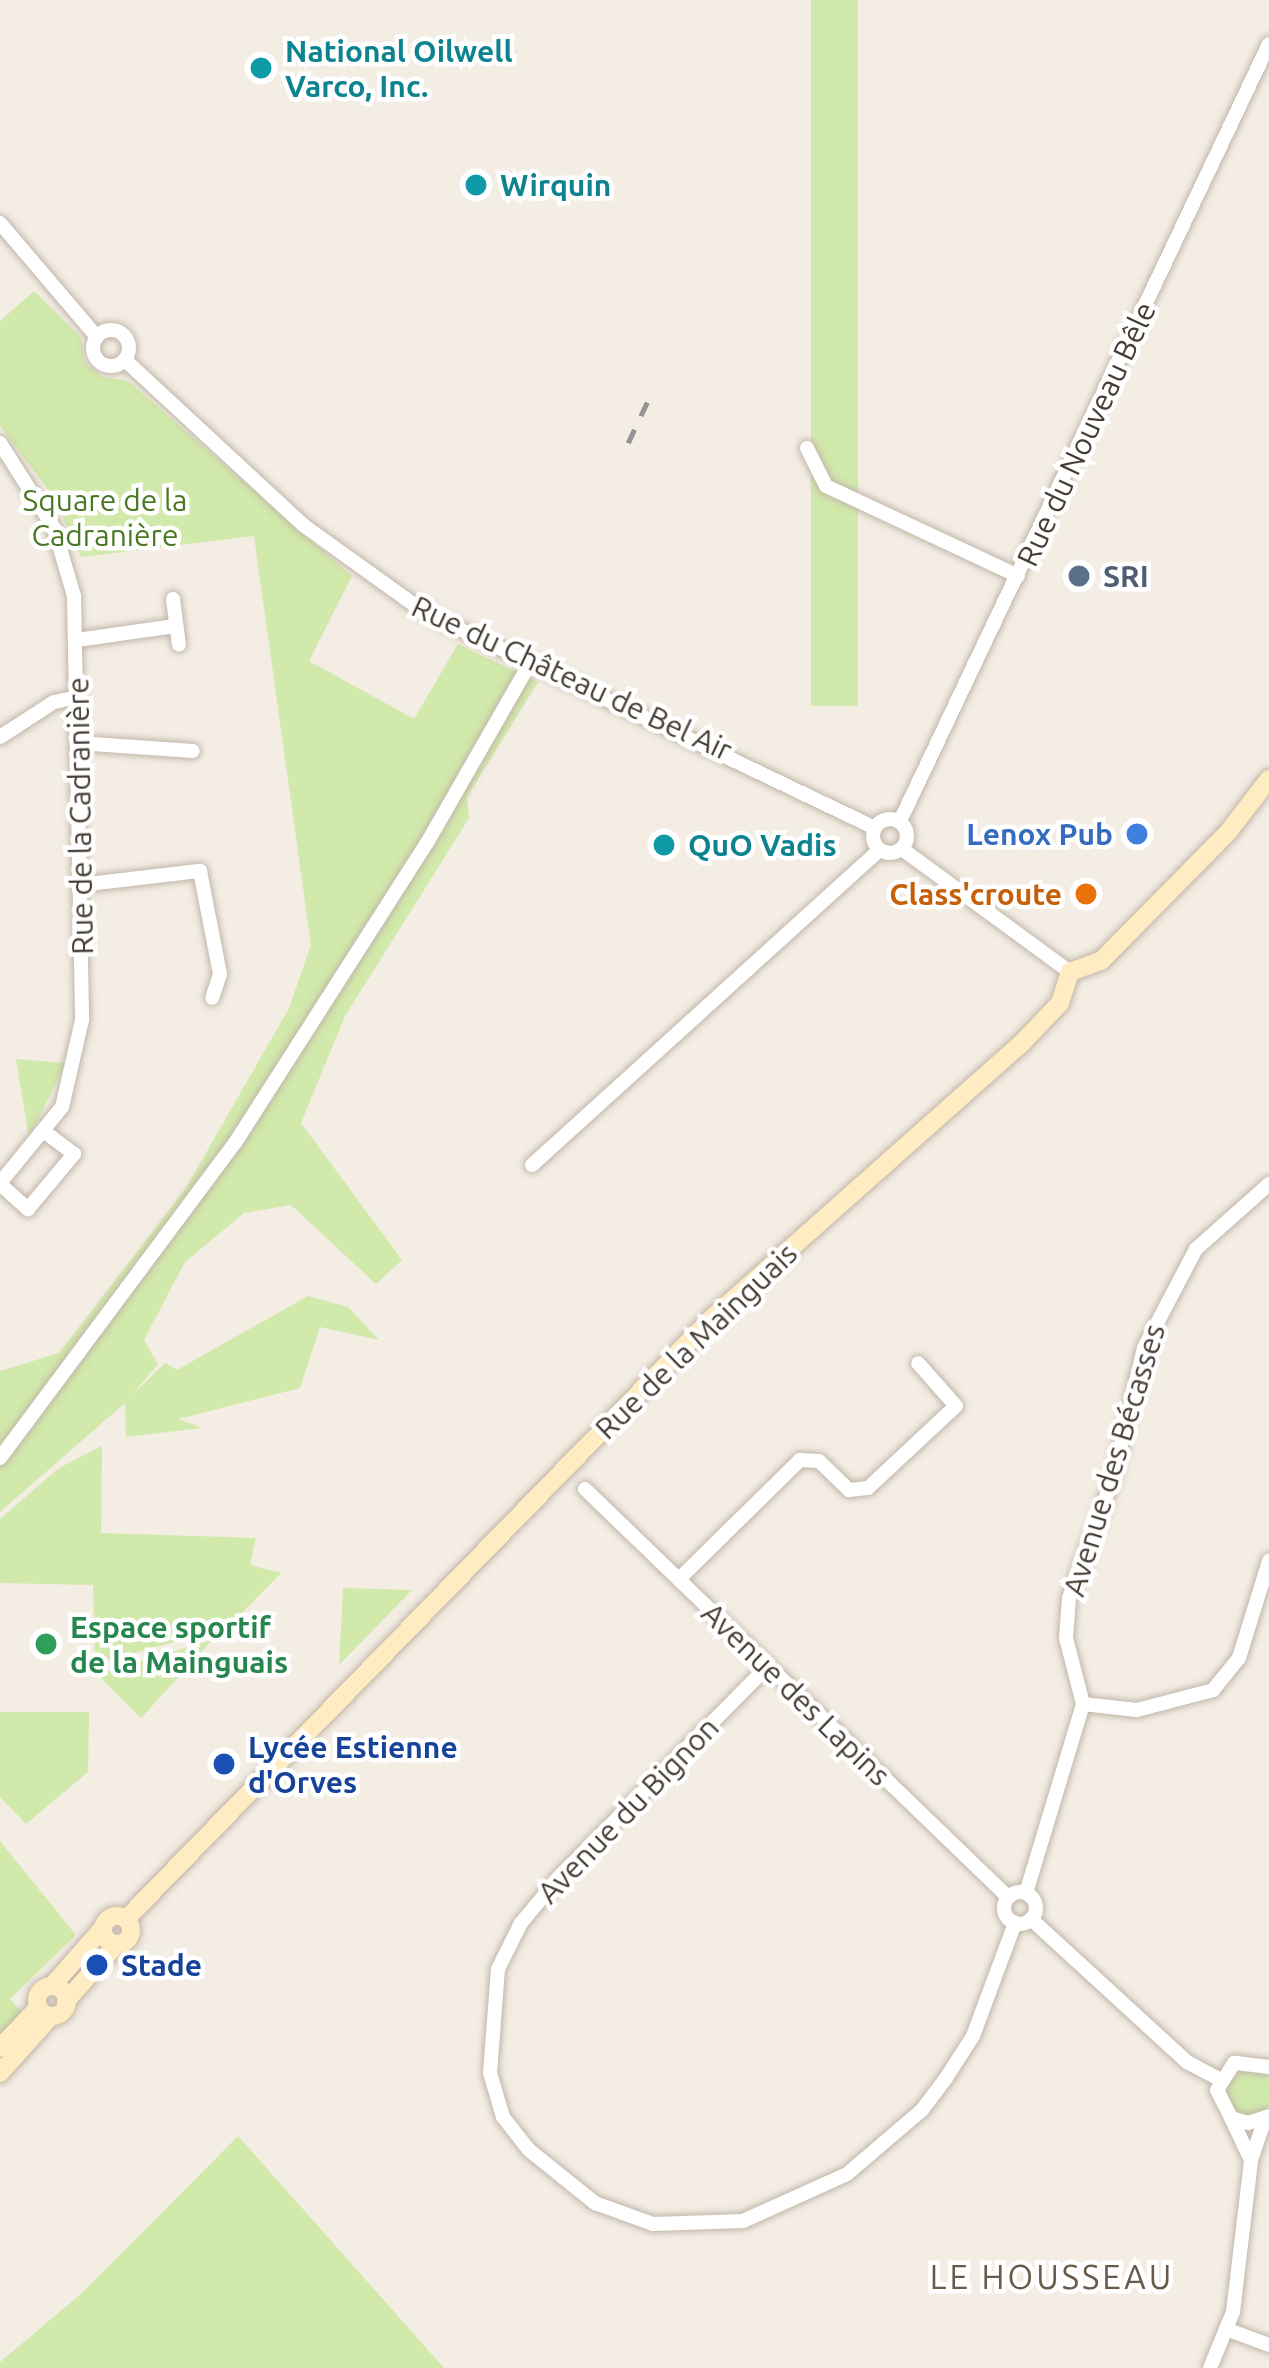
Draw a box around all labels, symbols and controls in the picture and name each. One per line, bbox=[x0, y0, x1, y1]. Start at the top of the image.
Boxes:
place label: National Oilwell Varco, Inc. bbox=[285, 33, 512, 104]
marker: National Oilwell Varco, Inc. bbox=[248, 55, 274, 81]
place label: Wirquin bbox=[500, 167, 611, 203]
marker: Wirquin bbox=[463, 172, 489, 198]
street label: Rue du Nouveau Bêle bbox=[1009, 296, 1163, 572]
park label: Square de la Cadranière bbox=[23, 482, 187, 552]
place label: SRI bbox=[1103, 558, 1149, 594]
marker: SRI bbox=[1066, 563, 1092, 589]
street label: Rue du Château de Bel Air bbox=[406, 588, 738, 768]
street label: Rue de la Cadranière bbox=[60, 677, 100, 955]
place label: Lenox Pub bbox=[966, 816, 1113, 852]
marker: Lenox Pub bbox=[1124, 821, 1150, 847]
place label: QuO Vadis bbox=[688, 827, 837, 863]
marker: QuO Vadis bbox=[651, 832, 677, 858]
place label: Class'croute bbox=[889, 876, 1062, 912]
marker: Class'croute bbox=[1073, 881, 1099, 907]
street label: Rue de la Mainguais bbox=[588, 1236, 804, 1446]
street label: Avenue des Bécasses bbox=[1055, 1320, 1173, 1600]
street label: Avenue des Lapins bbox=[694, 1595, 898, 1793]
place label: Espace sportif de la Mainguais bbox=[70, 1609, 288, 1680]
marker: Espace sportif de la Mainguais bbox=[33, 1631, 59, 1657]
street label: Avenue du Bignon bbox=[530, 1709, 726, 1911]
place label: Lycée Estienne d'Orves bbox=[248, 1729, 458, 1800]
marker: Lycée Estienne d'Orves bbox=[211, 1751, 237, 1777]
place label: Stade bbox=[121, 1947, 202, 1983]
marker: Stade bbox=[84, 1952, 110, 1978]
district label: LE HOUSSEAU bbox=[930, 2257, 1174, 2297]

